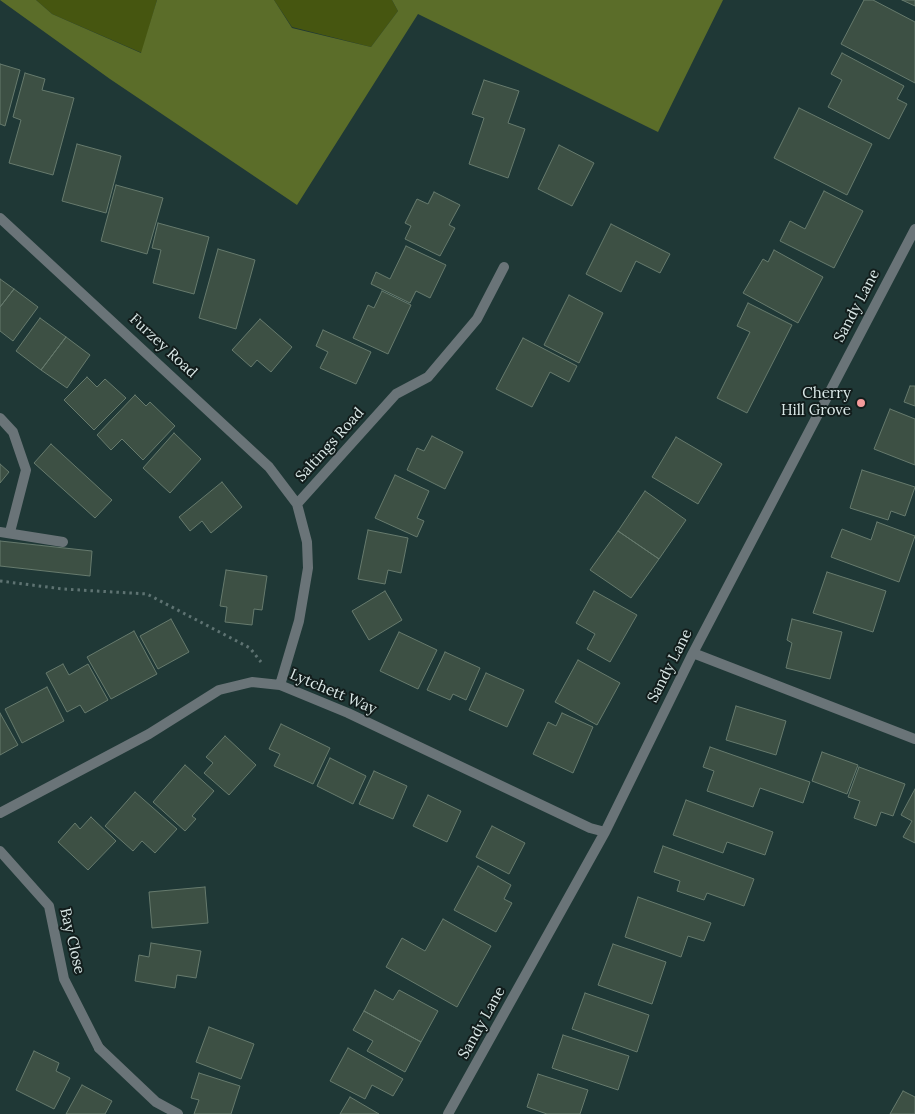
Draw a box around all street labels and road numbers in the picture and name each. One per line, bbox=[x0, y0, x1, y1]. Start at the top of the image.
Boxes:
street label: Sandy Lane bbox=[830, 266, 884, 346]
street label: Furzey Road bbox=[125, 310, 201, 382]
street label: Saltings Road bbox=[292, 404, 368, 486]
street label: Sandy Lane bbox=[644, 626, 696, 706]
street label: Lytchett Way bbox=[287, 666, 379, 718]
street label: Bay Close bbox=[56, 906, 88, 976]
street label: Sandy Lane bbox=[455, 984, 509, 1062]

